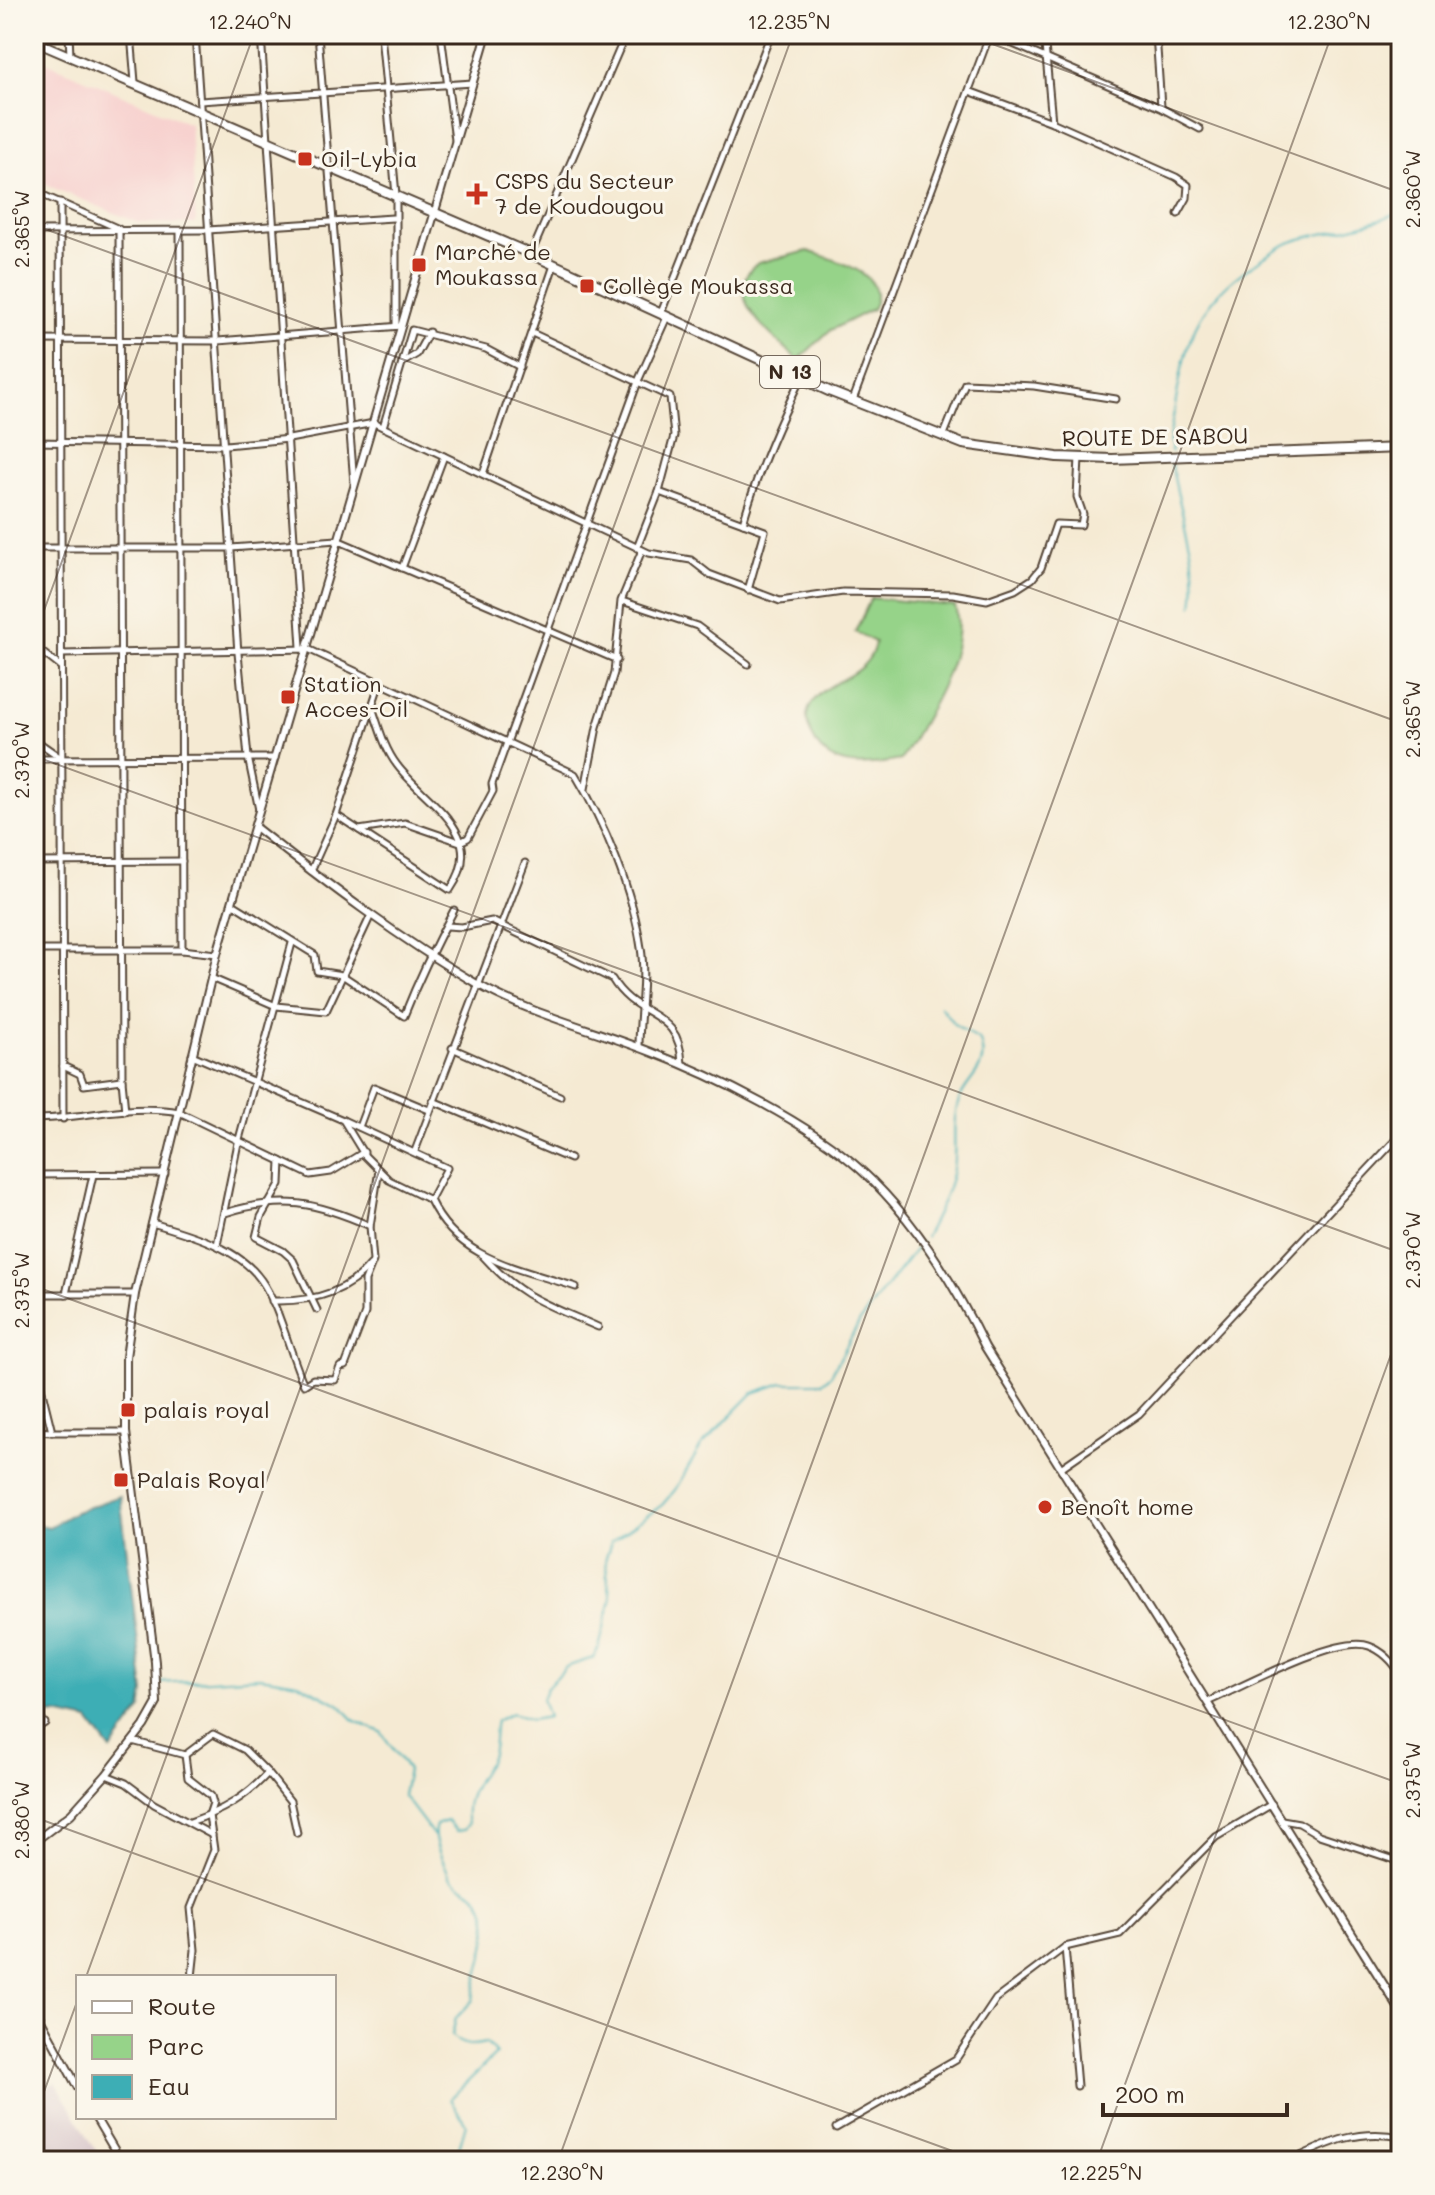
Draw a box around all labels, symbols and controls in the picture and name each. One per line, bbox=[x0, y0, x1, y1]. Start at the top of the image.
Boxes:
text: 12.240°N bbox=[208, 8, 292, 34]
text: 12.235°N bbox=[748, 8, 830, 34]
text: 12.230°N bbox=[1287, 8, 1371, 34]
place label: Oil-Lybia bbox=[321, 144, 417, 173]
marker: Oil-Lybia bbox=[296, 150, 314, 168]
text: 2.360°W bbox=[1399, 150, 1425, 228]
place label: CSPS du Secteur 7 de Koudougou bbox=[495, 166, 674, 220]
marker: CSPS du Secteur 7 de Koudougou bbox=[466, 183, 488, 205]
text: 2.365°W bbox=[8, 190, 34, 268]
place label: Marché de Moukassa bbox=[435, 237, 551, 291]
marker: Marché de Moukassa bbox=[410, 256, 428, 274]
place label: Collège Moukassa bbox=[603, 271, 793, 300]
marker: Collège Moukassa bbox=[578, 277, 596, 295]
road number: N 13 bbox=[760, 356, 820, 388]
street label: ROUTE DE SABOU bbox=[1062, 420, 1248, 453]
place label: Station Acces-Oil bbox=[304, 669, 408, 723]
text: 2.365°W bbox=[1399, 680, 1425, 758]
marker: Station Acces-Oil bbox=[279, 688, 297, 706]
text: 2.370°W bbox=[8, 721, 34, 799]
text: 2.370°W bbox=[1399, 1211, 1425, 1289]
text: 2.375°W bbox=[8, 1252, 34, 1328]
place label: palais royal bbox=[144, 1395, 270, 1424]
marker: palais royal bbox=[119, 1401, 137, 1419]
place label: Palais Royal bbox=[137, 1465, 266, 1494]
marker: Palais Royal bbox=[112, 1471, 130, 1489]
place label: Benoît home bbox=[1061, 1492, 1194, 1521]
marker: Benoît home bbox=[1036, 1498, 1054, 1516]
text: 2.375°W bbox=[1399, 1742, 1425, 1818]
text: 2.380°W bbox=[8, 1781, 34, 1859]
legend bbox=[76, 1975, 336, 2119]
text: Route bbox=[148, 1990, 216, 2021]
text: Parc bbox=[148, 2030, 204, 2061]
scale bar bbox=[1103, 2067, 1287, 2117]
text: Eau bbox=[148, 2070, 190, 2101]
text: 200 m bbox=[1115, 2078, 1185, 2109]
text: 12.230°N bbox=[520, 2159, 604, 2185]
text: 12.225°N bbox=[1060, 2159, 1142, 2185]

